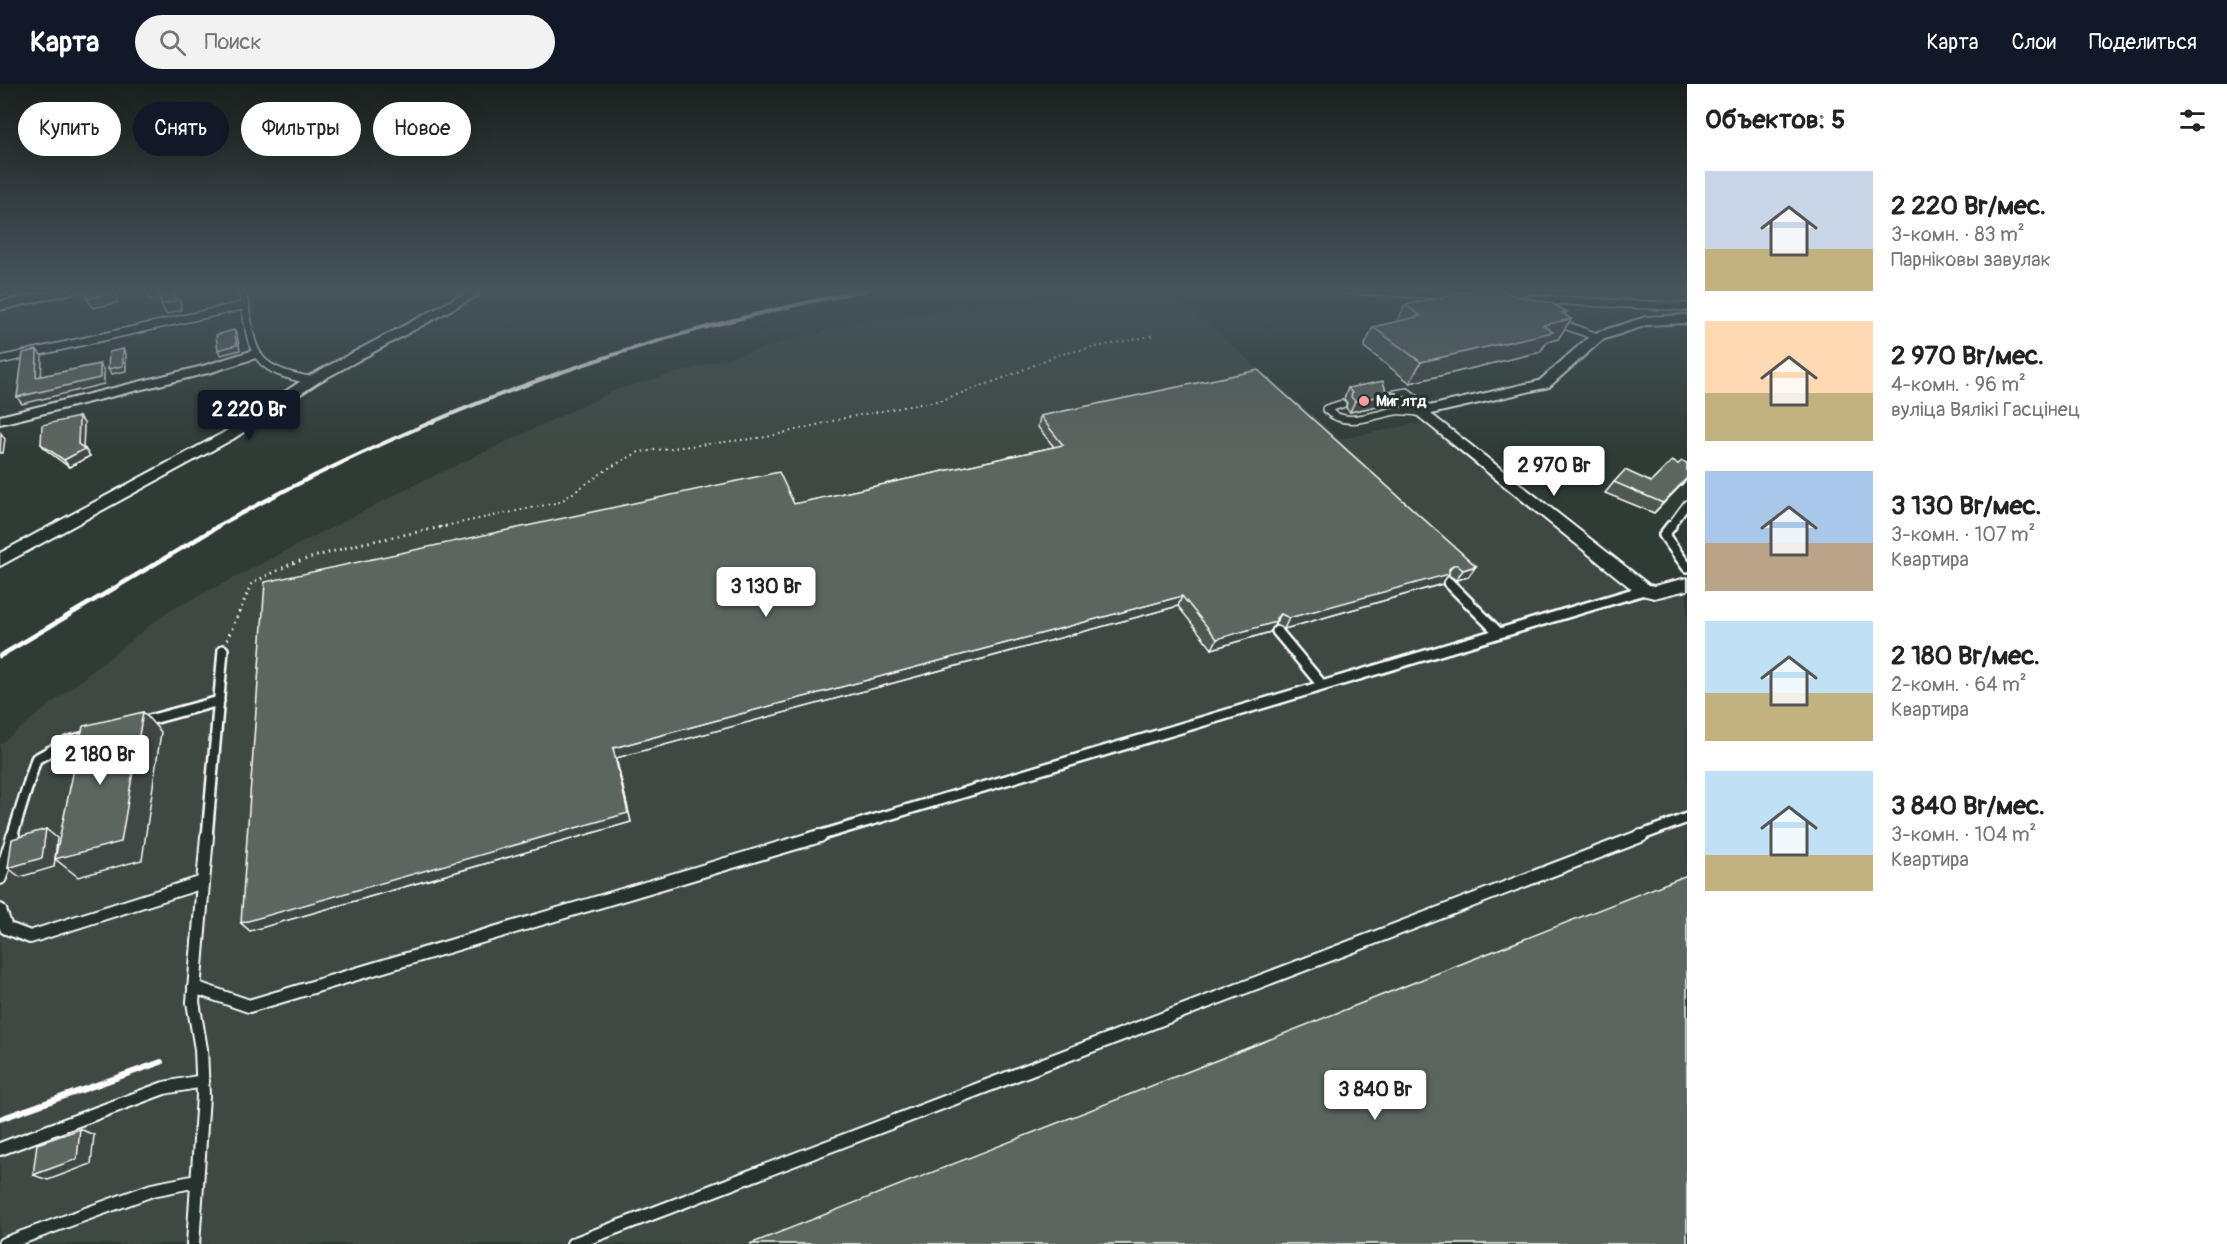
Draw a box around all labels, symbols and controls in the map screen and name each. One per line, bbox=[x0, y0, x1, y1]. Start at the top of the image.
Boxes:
search box bbox=[135, 15, 555, 69]
text: Карта bbox=[30, 25, 99, 60]
icon: search bbox=[156, 26, 189, 59]
text: Поиск bbox=[204, 28, 262, 56]
text: Карта bbox=[1926, 29, 1978, 56]
text: Слои bbox=[2011, 29, 2056, 56]
text: Поделиться bbox=[2089, 29, 2197, 56]
chip: Купить bbox=[18, 102, 121, 156]
chip: Снять bbox=[133, 102, 229, 156]
chip: Фильтры bbox=[241, 102, 361, 156]
chip: Новое bbox=[373, 102, 471, 156]
text: Объектов: 5 bbox=[1705, 104, 1845, 136]
icon: filters bbox=[2176, 104, 2209, 137]
text: 2 220 Br/мес. bbox=[1891, 190, 2046, 222]
icon: home bbox=[1753, 195, 1825, 267]
text: 3-комн. · 83 m² bbox=[1891, 222, 2025, 247]
text: Парніковы завулак bbox=[1891, 247, 2051, 272]
text: 2 970 Br/мес. bbox=[1891, 340, 2044, 372]
icon: home bbox=[1753, 345, 1825, 417]
text: 4-комн. · 96 m² bbox=[1891, 372, 2026, 397]
pin: 2 220 Br bbox=[187, 390, 311, 441]
place label: Миг лтд bbox=[1376, 392, 1427, 411]
marker: Миг лтд bbox=[1357, 394, 1371, 408]
text: 2 220 Br bbox=[212, 397, 286, 422]
text: вуліца Вялікі Гасцінец bbox=[1891, 397, 2080, 422]
pin: 2 970 Br bbox=[1492, 446, 1616, 497]
text: 2 970 Br bbox=[1518, 453, 1590, 478]
text: 3 130 Br/мес. bbox=[1891, 490, 2041, 522]
icon: home bbox=[1753, 495, 1825, 567]
text: 3-комн. · 107 m² bbox=[1891, 522, 2035, 547]
text: Квартира bbox=[1891, 547, 1969, 572]
pin: 3 130 Br bbox=[704, 567, 828, 618]
text: 3 130 Br bbox=[731, 574, 801, 599]
text: 2 180 Br/мес. bbox=[1891, 640, 2040, 672]
icon: home bbox=[1753, 645, 1825, 717]
text: 2-комн. · 64 m² bbox=[1891, 672, 2027, 697]
text: Квартира bbox=[1891, 697, 1969, 722]
pin: 2 180 Br bbox=[38, 735, 162, 786]
text: 2 180 Br bbox=[65, 742, 135, 767]
text: 3 840 Br/мес. bbox=[1891, 790, 2045, 822]
icon: home bbox=[1753, 795, 1825, 867]
text: 3-комн. · 104 m² bbox=[1891, 822, 2036, 847]
text: Квартира bbox=[1891, 847, 1969, 872]
pin: 3 840 Br bbox=[1313, 1070, 1437, 1121]
text: 3 840 Br bbox=[1338, 1077, 1412, 1102]

